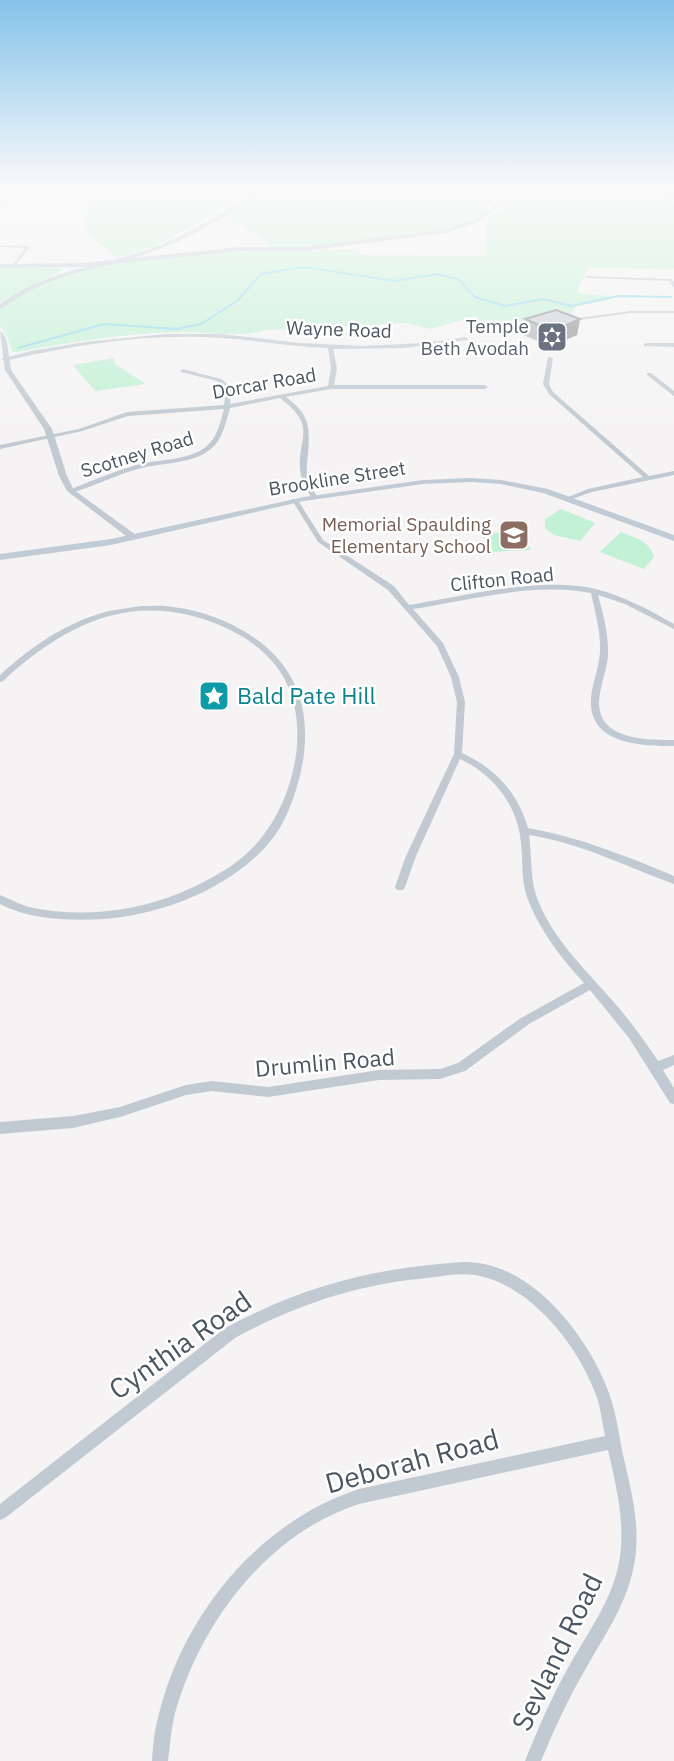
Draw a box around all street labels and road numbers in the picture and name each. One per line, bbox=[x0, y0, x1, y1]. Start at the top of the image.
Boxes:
street label: Wayne Road bbox=[286, 315, 392, 343]
street label: Dorcar Road bbox=[210, 362, 318, 404]
street label: Scotney Road bbox=[78, 425, 196, 483]
street label: Brookline Street bbox=[267, 455, 407, 501]
street label: Clifton Road bbox=[449, 562, 555, 596]
street label: Drumlin Road bbox=[254, 1041, 396, 1083]
street label: Cynthia Road bbox=[101, 1282, 258, 1407]
street label: Deborah Road bbox=[321, 1420, 503, 1501]
street label: Sevland Road bbox=[502, 1567, 611, 1737]

